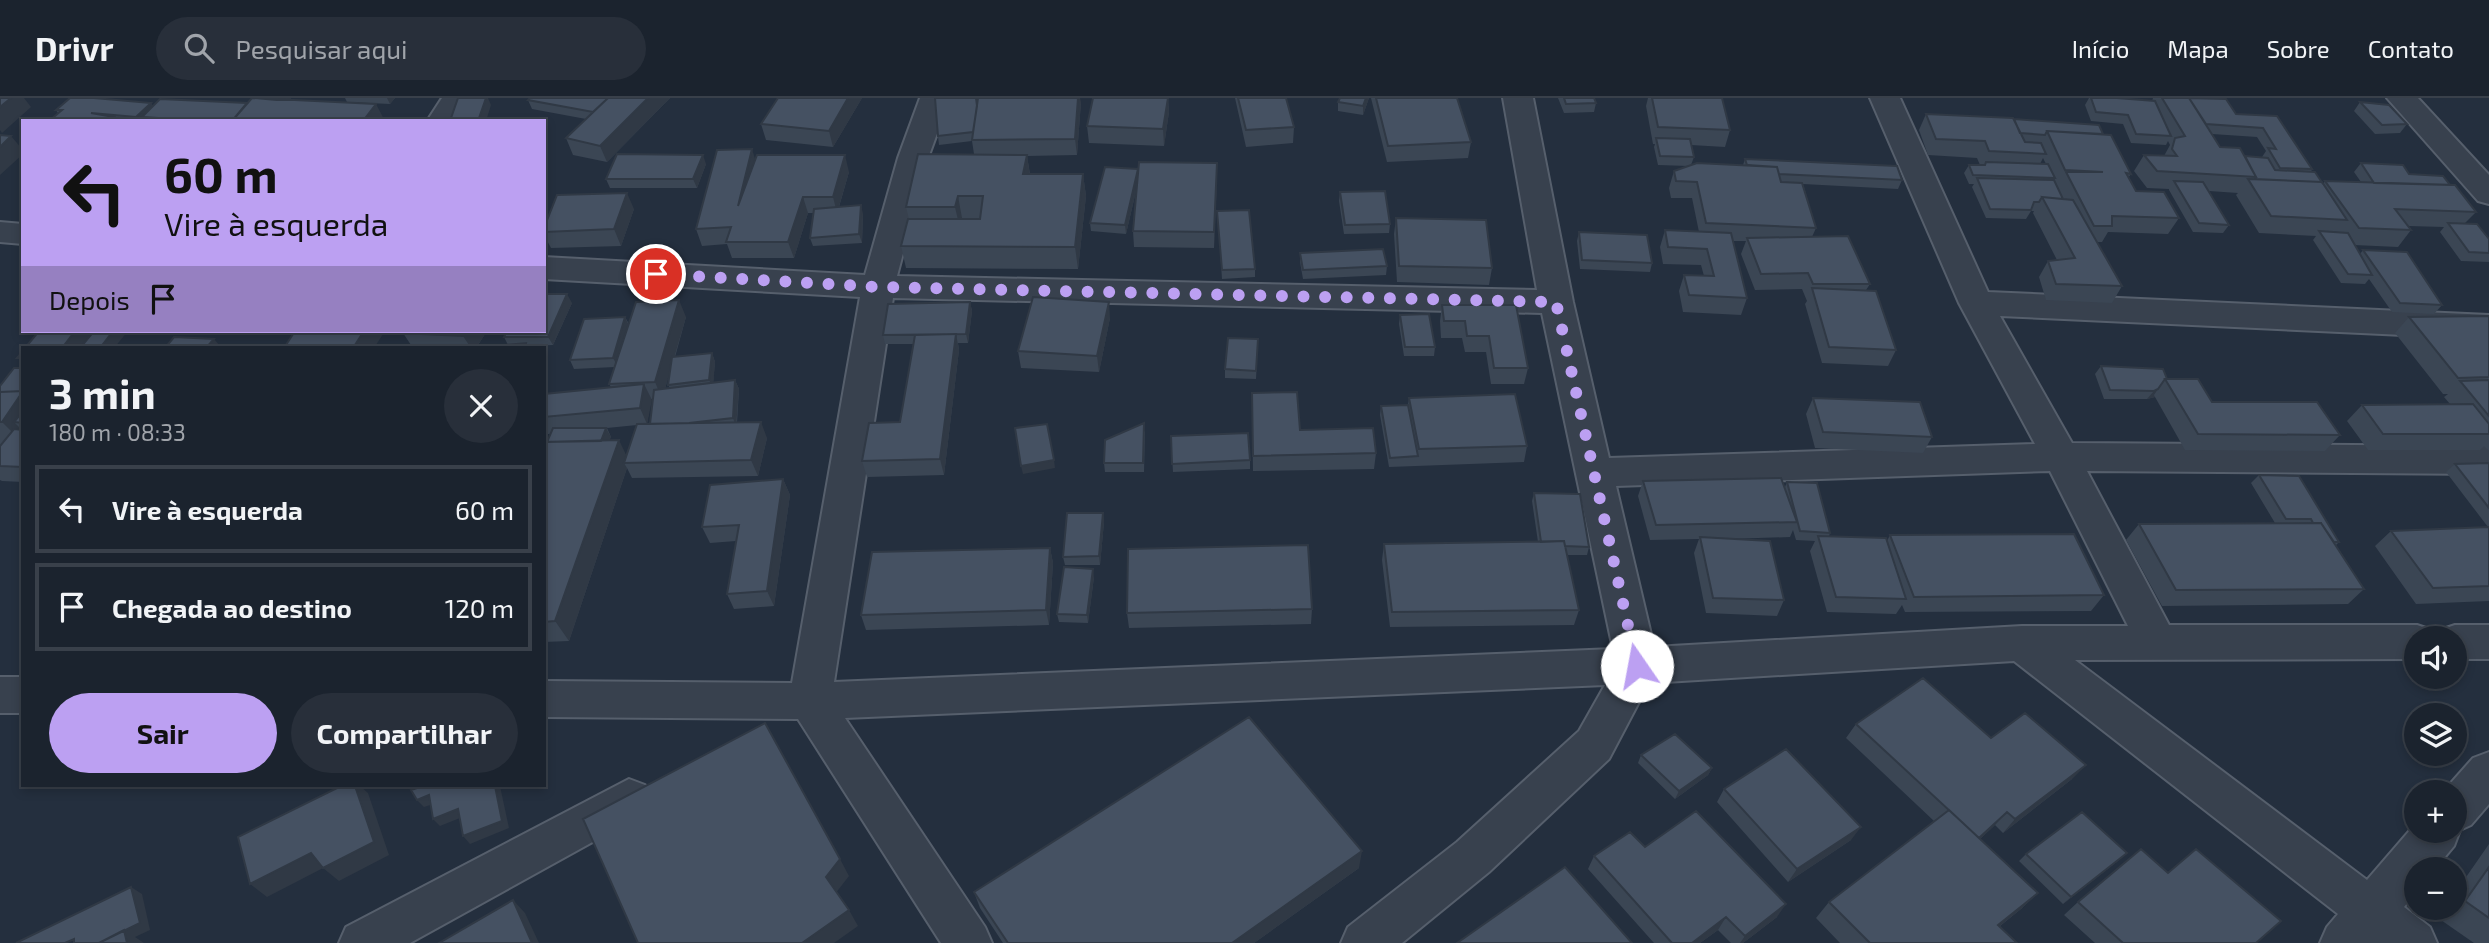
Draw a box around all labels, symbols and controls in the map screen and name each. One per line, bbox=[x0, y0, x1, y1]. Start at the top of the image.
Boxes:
search box bbox=[156, 17, 646, 80]
text: Drivr bbox=[35, 28, 114, 68]
icon: search bbox=[180, 29, 218, 67]
text: Pesquisar aqui bbox=[236, 33, 407, 64]
text: Início bbox=[2072, 34, 2129, 63]
text: Mapa bbox=[2167, 34, 2229, 63]
text: Sobre bbox=[2267, 34, 2330, 63]
text: Contato bbox=[2368, 34, 2454, 63]
text: 60 m bbox=[164, 144, 278, 203]
icon: left bbox=[49, 147, 140, 238]
text: Vire à esquerda bbox=[164, 204, 388, 242]
pin bbox=[626, 244, 686, 304]
icon: arrive bbox=[637, 255, 675, 293]
icon: arrive bbox=[144, 280, 182, 318]
text: Depois bbox=[49, 284, 130, 315]
text: 3 min bbox=[49, 367, 156, 417]
button: close bbox=[444, 369, 518, 443]
text: 180 m · 08:33 bbox=[49, 418, 186, 446]
icon: left bbox=[53, 490, 91, 528]
text: Vire à esquerda bbox=[112, 494, 303, 525]
text: 60 m bbox=[455, 494, 514, 525]
icon: arrive bbox=[53, 588, 91, 626]
text: Chegada ao destino bbox=[112, 592, 352, 623]
text: 120 m bbox=[445, 592, 514, 623]
map controls bbox=[2404, 626, 2467, 920]
button: sound bbox=[2404, 626, 2467, 689]
position arrow bbox=[1600, 629, 1674, 703]
button: Sair bbox=[49, 693, 277, 773]
button: Compartilhar bbox=[291, 693, 518, 773]
button: layers bbox=[2404, 703, 2467, 766]
button: + bbox=[2404, 780, 2467, 843]
button: − bbox=[2404, 857, 2467, 920]

